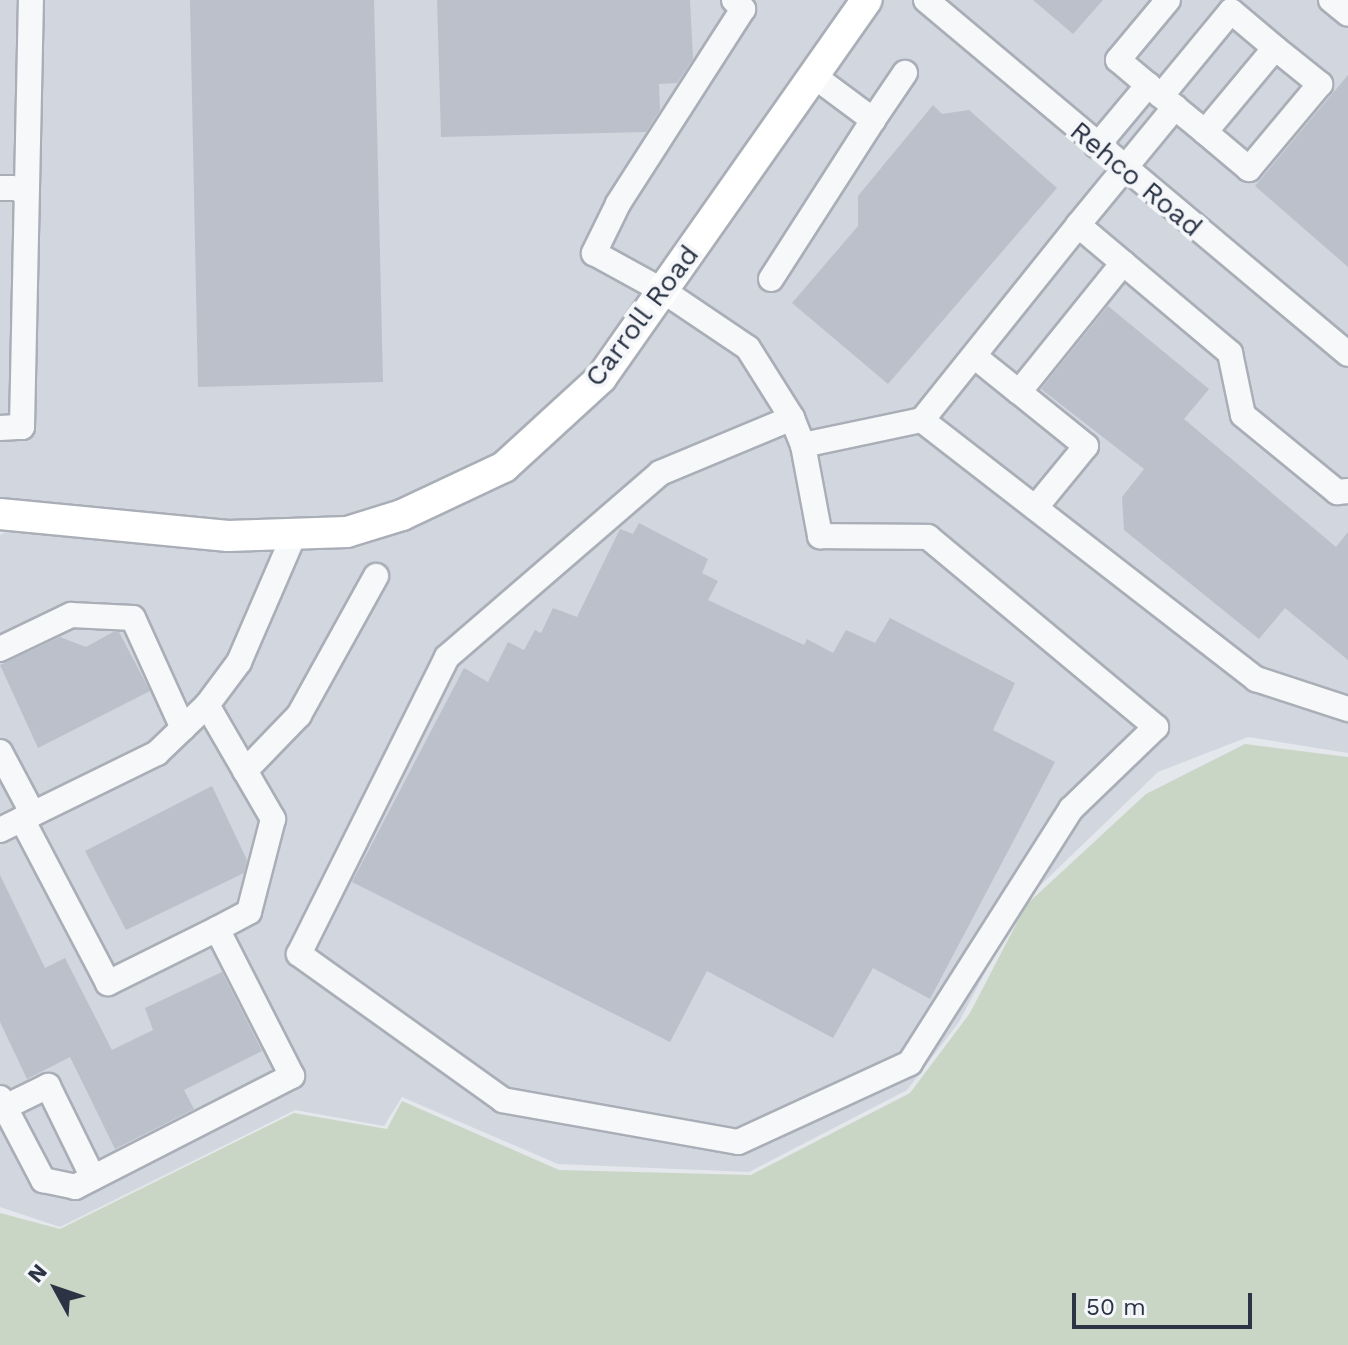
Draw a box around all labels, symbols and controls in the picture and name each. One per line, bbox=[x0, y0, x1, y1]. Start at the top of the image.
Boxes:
street label: Rehco Road bbox=[1063, 114, 1209, 244]
street label: Carroll Road bbox=[578, 238, 706, 394]
north arrow bbox=[16, 1249, 96, 1329]
text: N bbox=[22, 1259, 52, 1288]
scale bar bbox=[1076, 1277, 1256, 1327]
text: 50 m bbox=[1086, 1293, 1146, 1321]

